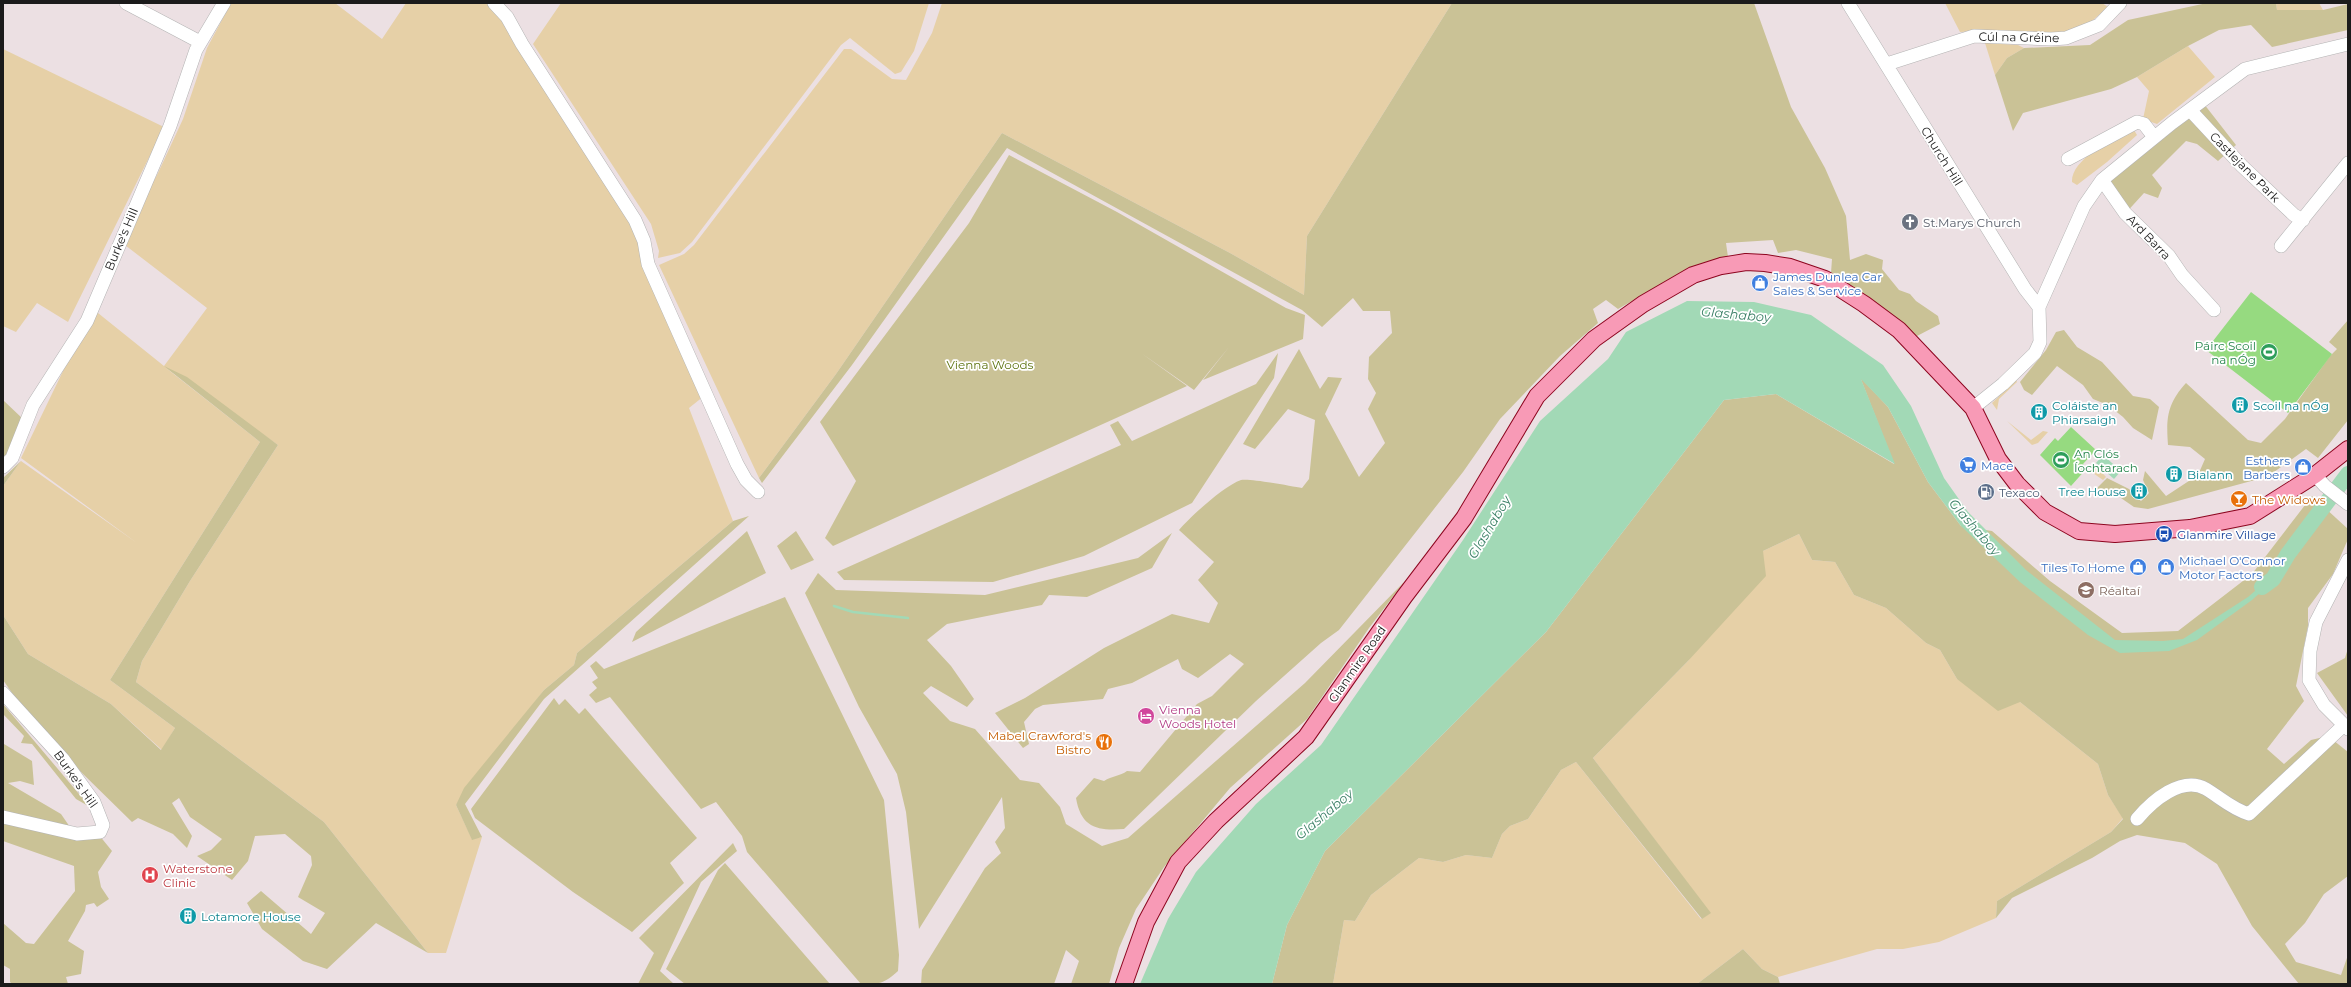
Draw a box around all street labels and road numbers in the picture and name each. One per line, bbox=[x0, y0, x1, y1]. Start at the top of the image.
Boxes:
street label: Cúl na Gréine bbox=[1978, 29, 2060, 45]
street label: Church Hill bbox=[1918, 124, 1966, 188]
street label: Castlejane Park bbox=[2207, 129, 2284, 206]
street label: Burke's Hill bbox=[101, 205, 141, 273]
street label: Ard Barra bbox=[2124, 211, 2174, 263]
street label: Glanmire Road bbox=[1325, 623, 1389, 705]
street label: Burke's Hill bbox=[51, 747, 101, 811]

